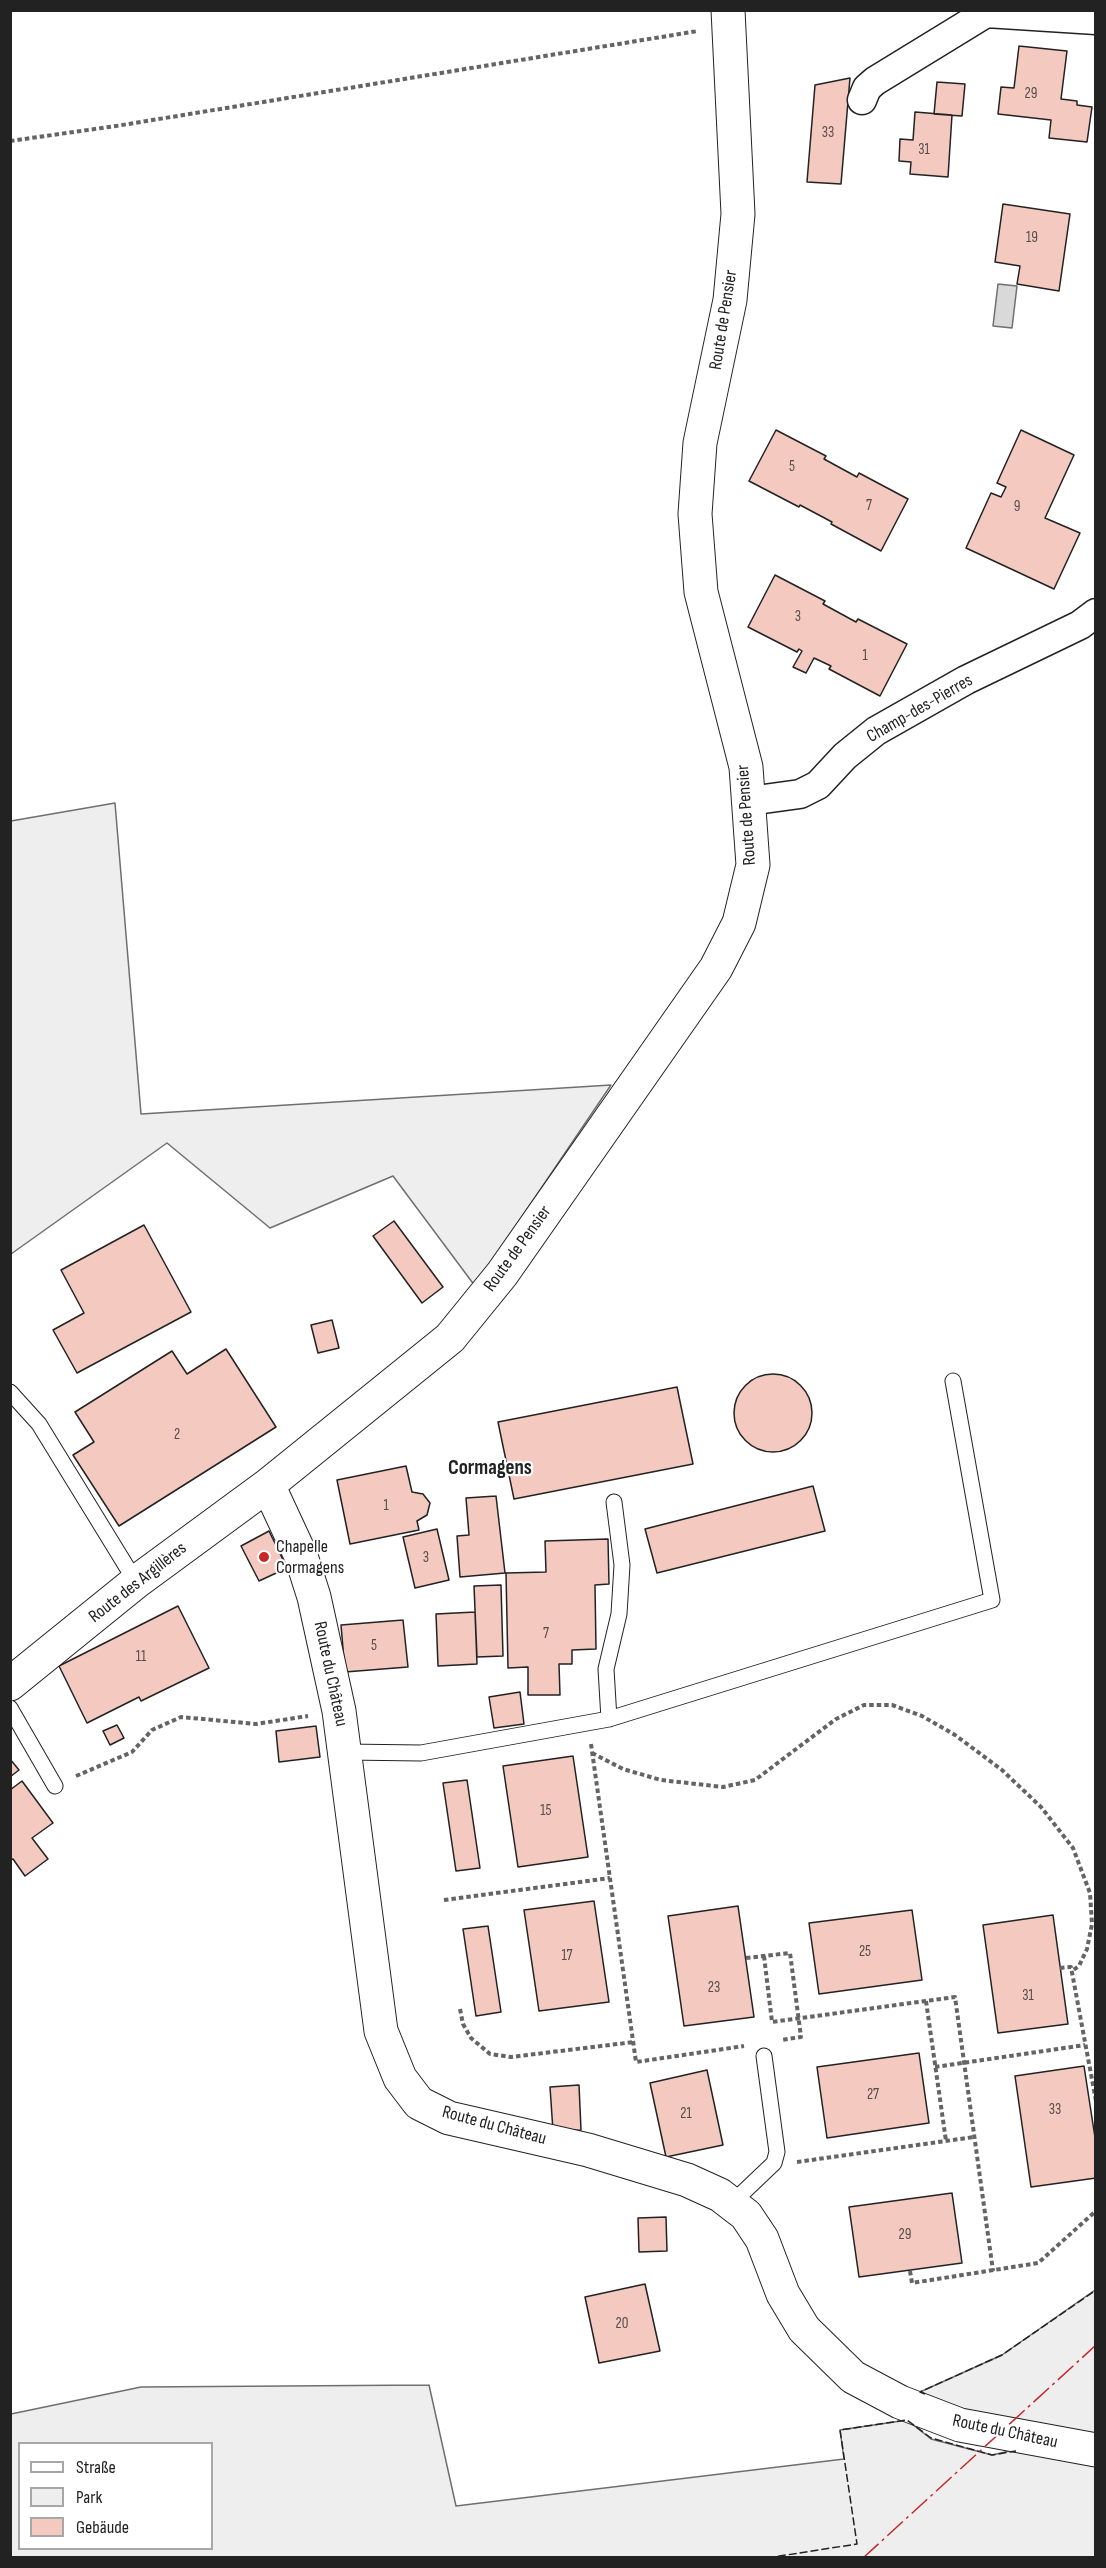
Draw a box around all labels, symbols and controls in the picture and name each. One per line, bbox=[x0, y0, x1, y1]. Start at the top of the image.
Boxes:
house number: 29 bbox=[1025, 85, 1037, 103]
house number: 33 bbox=[822, 124, 834, 142]
house number: 31 bbox=[918, 141, 930, 159]
house number: 19 bbox=[1026, 229, 1038, 247]
street label: Route de Pensier bbox=[705, 268, 743, 372]
house number: 5 bbox=[789, 458, 795, 476]
house number: 7 bbox=[866, 497, 872, 515]
house number: 9 bbox=[1014, 498, 1020, 516]
house number: 3 bbox=[795, 608, 801, 626]
house number: 1 bbox=[862, 647, 868, 665]
street label: Champ-des-Pierres bbox=[863, 670, 977, 748]
street label: Route de Pensier bbox=[733, 764, 761, 866]
street label: Route de Pensier bbox=[480, 1202, 556, 1296]
house number: 2 bbox=[174, 1426, 180, 1444]
district label: Cormagens bbox=[448, 1456, 532, 1482]
house number: 1 bbox=[383, 1497, 389, 1515]
place label: Chapelle Cormagens bbox=[276, 1536, 344, 1578]
street label: Route des Argillères bbox=[85, 1538, 191, 1628]
house number: 3 bbox=[423, 1549, 429, 1567]
marker: Chapelle Cormagens bbox=[257, 1550, 271, 1564]
street label: Route du Château bbox=[308, 1620, 352, 1728]
house number: 7 bbox=[543, 1625, 549, 1643]
house number: 5 bbox=[371, 1637, 377, 1655]
house number: 11 bbox=[136, 1648, 146, 1666]
house number: 15 bbox=[540, 1802, 552, 1820]
house number: 25 bbox=[859, 1943, 871, 1961]
house number: 17 bbox=[561, 1947, 573, 1965]
house number: 23 bbox=[708, 1979, 720, 1997]
house number: 31 bbox=[1022, 1987, 1034, 2005]
house number: 27 bbox=[867, 2086, 879, 2104]
house number: 33 bbox=[1049, 2101, 1061, 2119]
street label: Route du Château bbox=[440, 2102, 548, 2150]
house number: 21 bbox=[680, 2105, 692, 2123]
house number: 29 bbox=[899, 2226, 911, 2244]
house number: 20 bbox=[616, 2315, 628, 2333]
street label: Route du Château bbox=[951, 2410, 1059, 2454]
legend bbox=[18, 2442, 213, 2550]
text: Straße bbox=[76, 2457, 116, 2478]
text: Park bbox=[76, 2487, 102, 2508]
text: Gebäude bbox=[76, 2517, 129, 2538]

